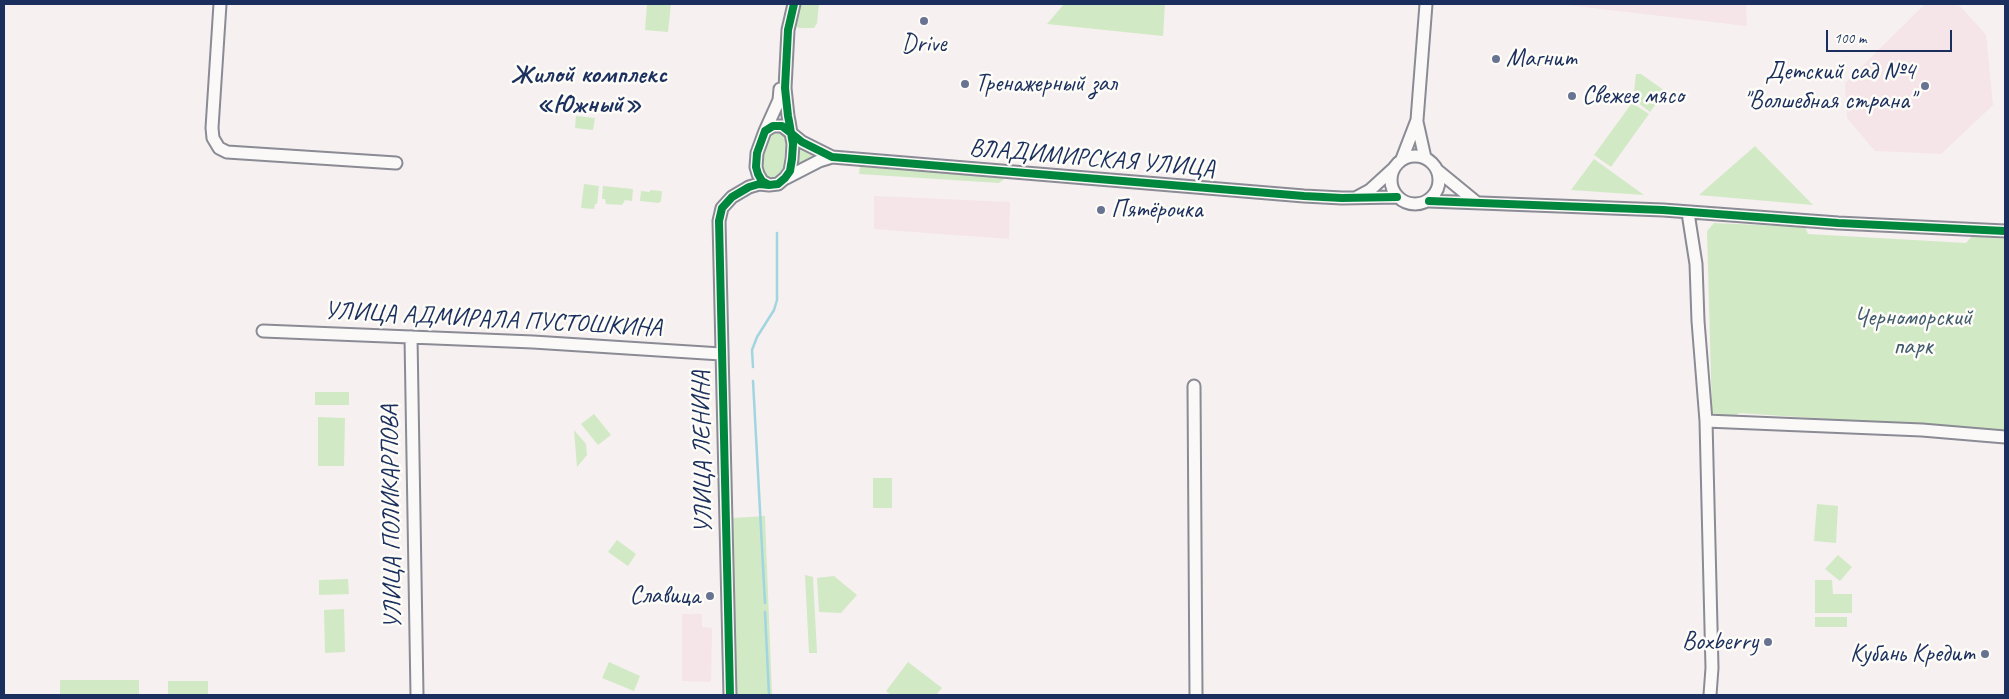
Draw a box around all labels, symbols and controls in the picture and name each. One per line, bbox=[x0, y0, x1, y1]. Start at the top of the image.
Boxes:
marker: Drive bbox=[918, 15, 930, 27]
scale bar bbox=[1829, 20, 1955, 52]
place label: Drive bbox=[902, 29, 946, 59]
text: 100 m bbox=[1834, 29, 1866, 48]
place label: Магнит bbox=[1506, 44, 1577, 74]
marker: Магнит bbox=[1490, 53, 1502, 65]
place label: Детский сад №4 "Волшебная страна" bbox=[1743, 57, 1915, 116]
district label: Жилой комплекс «Южный» bbox=[511, 59, 667, 120]
place label: Тренажерный зал bbox=[975, 69, 1117, 99]
marker: Тренажерный зал bbox=[959, 78, 971, 90]
marker: Детский сад №4 "Волшебная страна" bbox=[1919, 80, 1931, 92]
place label: Свежее мясо bbox=[1582, 81, 1684, 111]
marker: Свежее мясо bbox=[1566, 90, 1578, 102]
street label: ВЛАДИМИРСКАЯ УЛИЦА bbox=[968, 133, 1216, 185]
place label: Пятёрочка bbox=[1111, 195, 1203, 225]
marker: Пятёрочка bbox=[1095, 204, 1107, 216]
street label: УЛИЦА АДМИРАЛА ПУСТОШКИНА bbox=[324, 296, 662, 344]
park label: Черноморский парк bbox=[1854, 303, 1972, 362]
street label: УЛИЦА ЛЕНИНА bbox=[687, 370, 719, 534]
street label: УЛИЦА ПОЛИКАРПОВА bbox=[375, 405, 409, 629]
place label: Славица bbox=[630, 581, 700, 611]
marker: Славица bbox=[704, 590, 716, 602]
place label: Boxberry bbox=[1682, 627, 1758, 657]
marker: Boxberry bbox=[1762, 636, 1774, 648]
place label: Кубань Кредит bbox=[1850, 639, 1975, 669]
marker: Кубань Кредит bbox=[1979, 648, 1991, 660]

